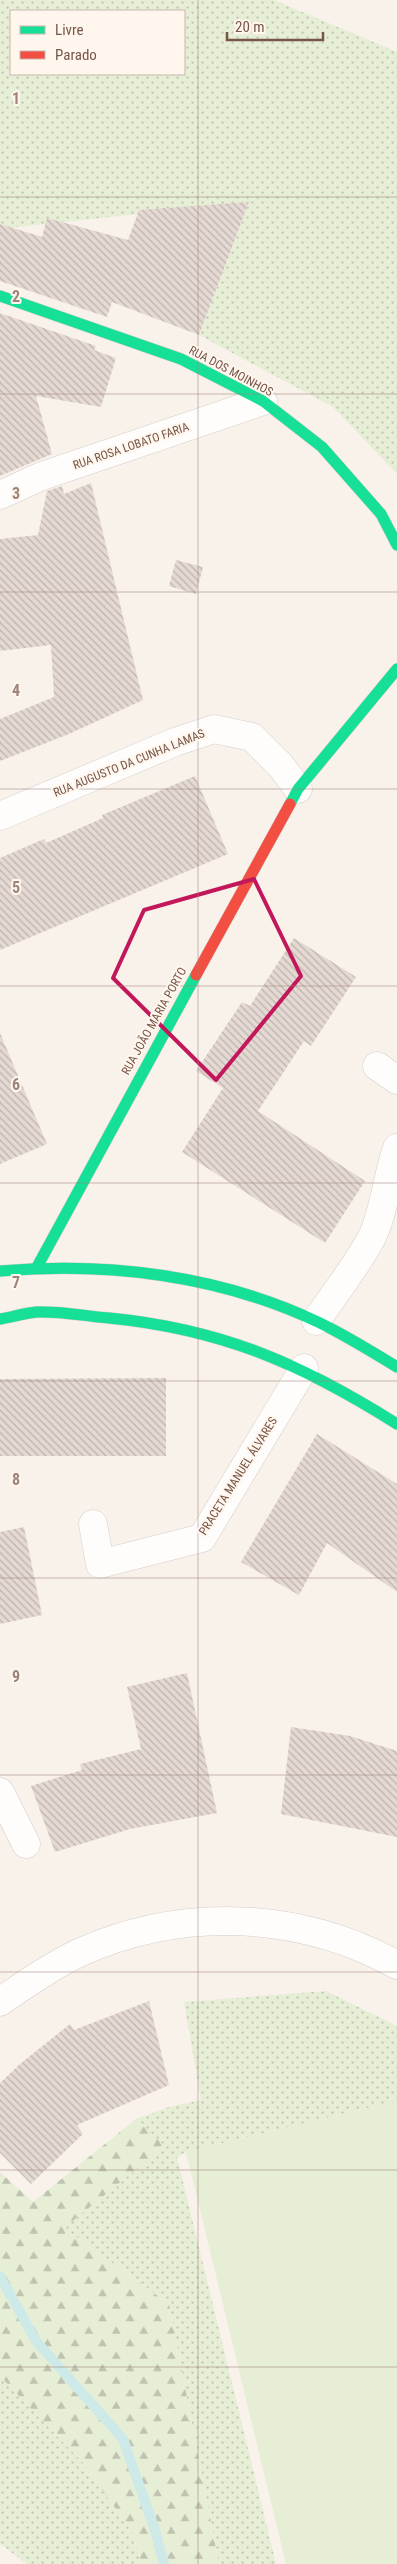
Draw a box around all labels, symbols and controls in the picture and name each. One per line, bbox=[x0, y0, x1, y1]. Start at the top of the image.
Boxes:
legend bbox=[10, 10, 185, 75]
scale bar bbox=[227, 10, 323, 42]
text: 20 m bbox=[235, 18, 265, 36]
text: Livre bbox=[55, 21, 83, 39]
text: Parado bbox=[55, 46, 97, 64]
text: 1 bbox=[12, 89, 20, 108]
text: 2 bbox=[12, 287, 20, 306]
street label: RUA DOS MOINHOS bbox=[187, 343, 275, 399]
street label: RUA ROSA LOBATO FARIA bbox=[71, 420, 191, 472]
text: 3 bbox=[12, 484, 20, 503]
text: 4 bbox=[12, 681, 20, 700]
street label: RUA AUGUSTO DA CUNHA LAMAS bbox=[51, 726, 207, 800]
text: 5 bbox=[12, 878, 20, 897]
street label: RUA JOÃO MARIA PORTO bbox=[117, 964, 189, 1077]
text: 6 bbox=[12, 1075, 20, 1094]
text: 7 bbox=[12, 1273, 20, 1292]
street label: PRACETA MANUEL ÁLVARES bbox=[195, 1414, 280, 1537]
text: 8 bbox=[12, 1470, 20, 1489]
text: 9 bbox=[12, 1667, 20, 1686]

